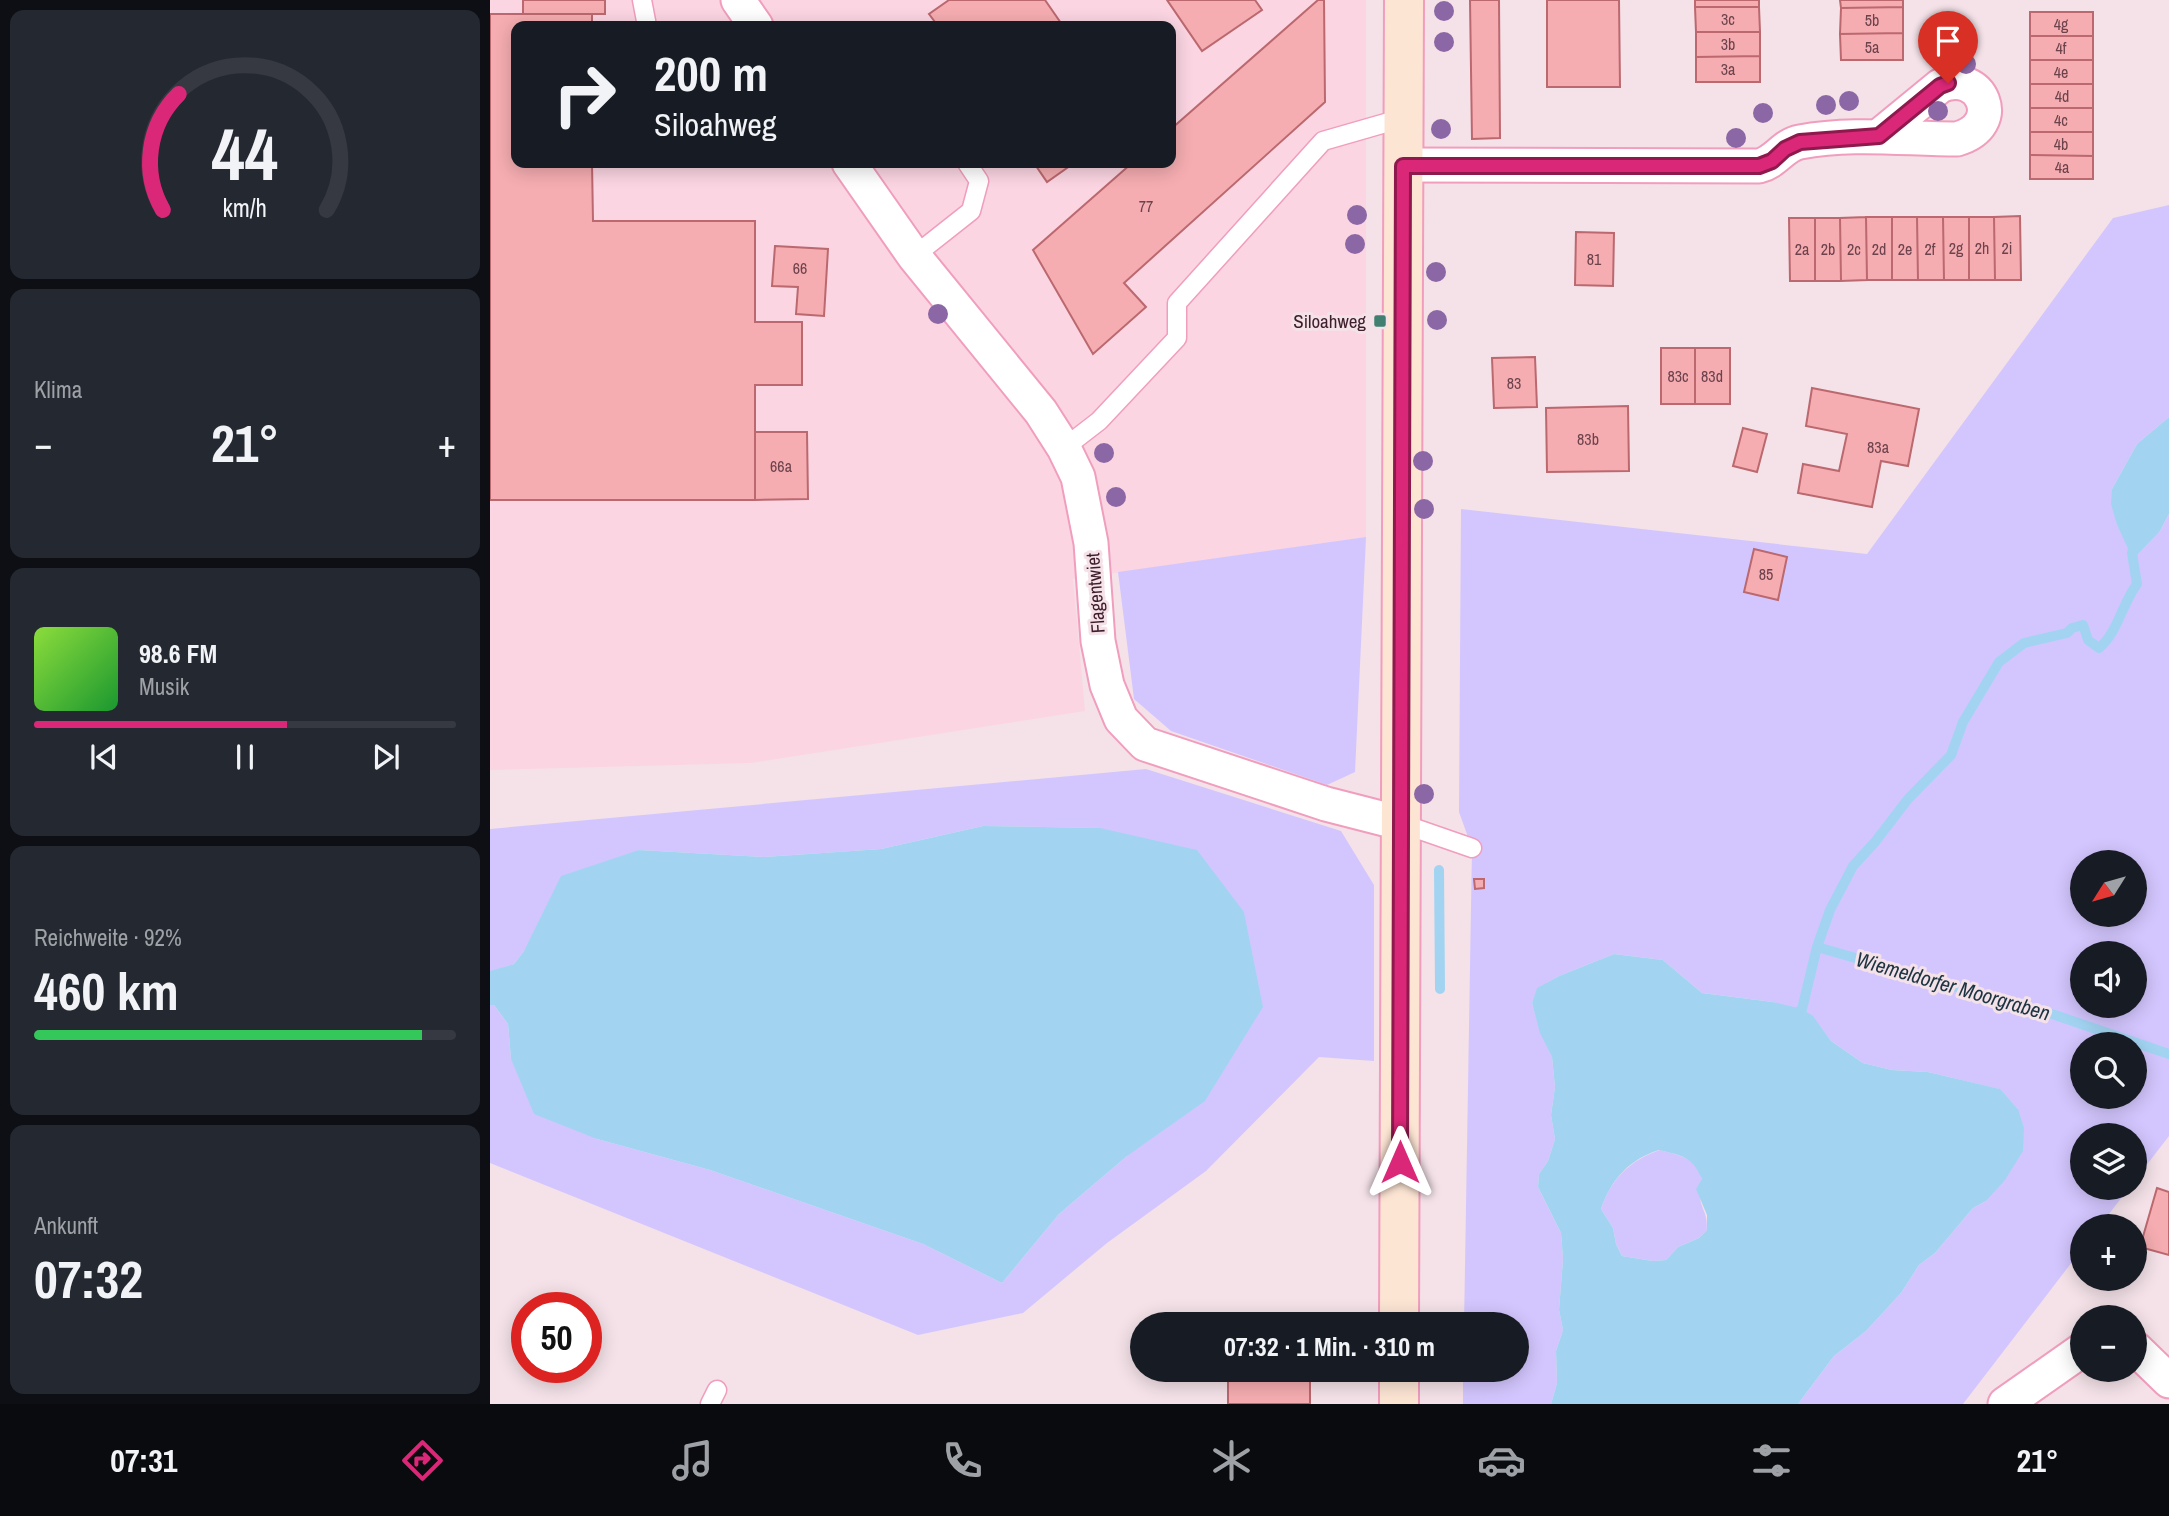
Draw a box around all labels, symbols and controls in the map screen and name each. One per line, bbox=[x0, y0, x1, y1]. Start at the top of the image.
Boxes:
house number: 3c bbox=[1721, 8, 1735, 30]
house number: 5b bbox=[1865, 9, 1879, 31]
pin bbox=[1918, 11, 1978, 83]
house number: 4g bbox=[2054, 13, 2069, 35]
icon: arrive bbox=[1929, 22, 1967, 60]
house number: 3b bbox=[1721, 33, 1735, 55]
house number: 5a bbox=[1865, 36, 1880, 58]
house number: 4f bbox=[2056, 37, 2067, 59]
text: 200 m bbox=[654, 40, 768, 106]
icon: right bbox=[539, 49, 630, 140]
house number: 3a bbox=[1721, 58, 1736, 80]
house number: 4e bbox=[2054, 61, 2068, 83]
house number: 4d bbox=[2055, 85, 2069, 107]
text: Siloahweg bbox=[654, 103, 777, 146]
text: 44 bbox=[212, 106, 278, 204]
house number: 4c bbox=[2054, 109, 2068, 131]
house number: 4b bbox=[2054, 133, 2068, 155]
house number: 4a bbox=[2055, 156, 2070, 178]
text: km/h bbox=[223, 191, 267, 225]
house number: 77 bbox=[1139, 195, 1153, 217]
house number: 2g bbox=[1949, 237, 1964, 259]
house number: 2h bbox=[1975, 237, 1989, 259]
house number: 2i bbox=[2002, 237, 2012, 259]
house number: 2a bbox=[1795, 238, 1810, 260]
house number: 2b bbox=[1821, 238, 1835, 260]
house number: 2c bbox=[1847, 238, 1861, 260]
house number: 2d bbox=[1872, 238, 1886, 260]
house number: 2e bbox=[1898, 238, 1912, 260]
house number: 2f bbox=[1925, 238, 1936, 260]
house number: 81 bbox=[1587, 248, 1602, 270]
house number: 66 bbox=[793, 257, 807, 279]
place label: Siloahweg bbox=[1293, 308, 1366, 334]
marker: Siloahweg bbox=[1372, 313, 1388, 329]
house number: 83c bbox=[1667, 365, 1689, 387]
house number: 83d bbox=[1701, 365, 1723, 387]
house number: 83 bbox=[1507, 372, 1521, 394]
text: Klima bbox=[34, 374, 82, 405]
text: 21° bbox=[211, 408, 279, 478]
text: − bbox=[34, 418, 52, 469]
text: + bbox=[438, 418, 456, 469]
house number: 83b bbox=[1577, 428, 1599, 450]
house number: 83a bbox=[1867, 436, 1890, 458]
house number: 66a bbox=[770, 455, 793, 477]
street label: Flagentwiet bbox=[1079, 551, 1111, 634]
house number: 85 bbox=[1759, 563, 1773, 585]
text: 98.6 FM bbox=[139, 636, 217, 671]
text: Musik bbox=[139, 671, 189, 702]
icon: previous bbox=[85, 738, 123, 776]
icon: pause bbox=[226, 738, 264, 776]
icon: next bbox=[367, 738, 405, 776]
north arrow bbox=[2070, 850, 2147, 928]
map controls bbox=[2070, 850, 2147, 1382]
text: Reichweite · 92% bbox=[34, 922, 182, 953]
button: sound bbox=[2070, 941, 2147, 1018]
water label: Wiemeldorfer Moorgraben bbox=[1853, 944, 2053, 1028]
text: 460 km bbox=[34, 956, 179, 1026]
button: search bbox=[2070, 1032, 2147, 1109]
button: layers bbox=[2070, 1123, 2147, 1200]
position arrow bbox=[1363, 1125, 1437, 1199]
text: Ankunft bbox=[34, 1210, 98, 1241]
button: + bbox=[2070, 1214, 2147, 1291]
text: 07:32 bbox=[34, 1244, 143, 1314]
speed limit sign: 50 bbox=[511, 1292, 602, 1383]
button: − bbox=[2070, 1305, 2147, 1382]
text: 07:32 · 1 Min. · 310 m bbox=[1224, 1329, 1435, 1364]
icon: directions bbox=[398, 1436, 447, 1485]
icon: music bbox=[668, 1436, 717, 1485]
icon: phone bbox=[938, 1436, 987, 1485]
icon: climate bbox=[1207, 1436, 1256, 1485]
icon: car bbox=[1477, 1436, 1526, 1485]
icon: filters bbox=[1747, 1436, 1796, 1485]
text: 07:31 bbox=[110, 1439, 177, 1482]
text: 21° bbox=[2017, 1439, 2059, 1482]

